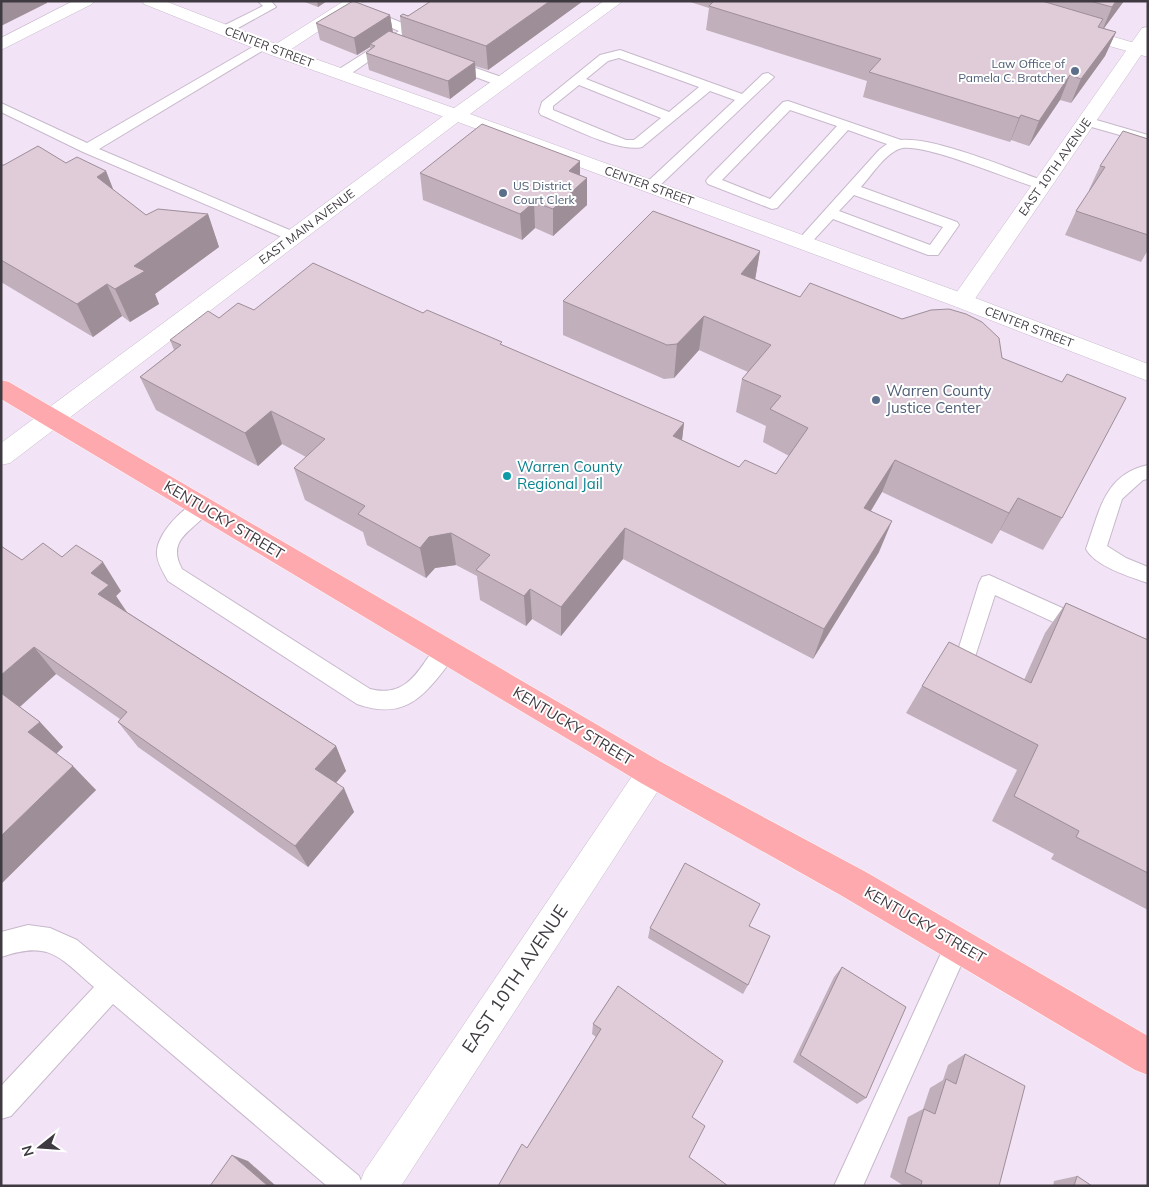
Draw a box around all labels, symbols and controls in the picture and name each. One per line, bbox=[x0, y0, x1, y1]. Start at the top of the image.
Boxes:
street label: CENTER STREET bbox=[223, 23, 316, 71]
place label: Law Office of Pamela C. Bratcher bbox=[958, 56, 1066, 85]
marker: Law Office of Pamela C. Bratcher bbox=[1069, 65, 1081, 77]
street label: EAST 10TH AVENUE bbox=[1015, 115, 1094, 218]
street label: CENTER STREET bbox=[602, 162, 697, 209]
place label: US District Court Clerk bbox=[513, 178, 576, 207]
street label: EAST MAIN AVENUE bbox=[256, 186, 358, 268]
marker: US District Court Clerk bbox=[497, 187, 509, 199]
street label: CENTER STREET bbox=[983, 303, 1076, 351]
place label: Warren County Justice Center bbox=[886, 381, 992, 417]
marker: Warren County Justice Center bbox=[870, 394, 882, 406]
place label: Warren County Regional Jail bbox=[517, 457, 623, 493]
marker: Warren County Regional Jail bbox=[501, 470, 513, 482]
street label: KENTUCKY STREET bbox=[161, 476, 288, 563]
street label: KENTUCKY STREET bbox=[510, 682, 637, 769]
street label: KENTUCKY STREET bbox=[861, 882, 989, 967]
street label: EAST 10TH AVENUE bbox=[457, 900, 573, 1057]
north arrow bbox=[15, 1122, 65, 1172]
text: N bbox=[17, 1143, 38, 1158]

